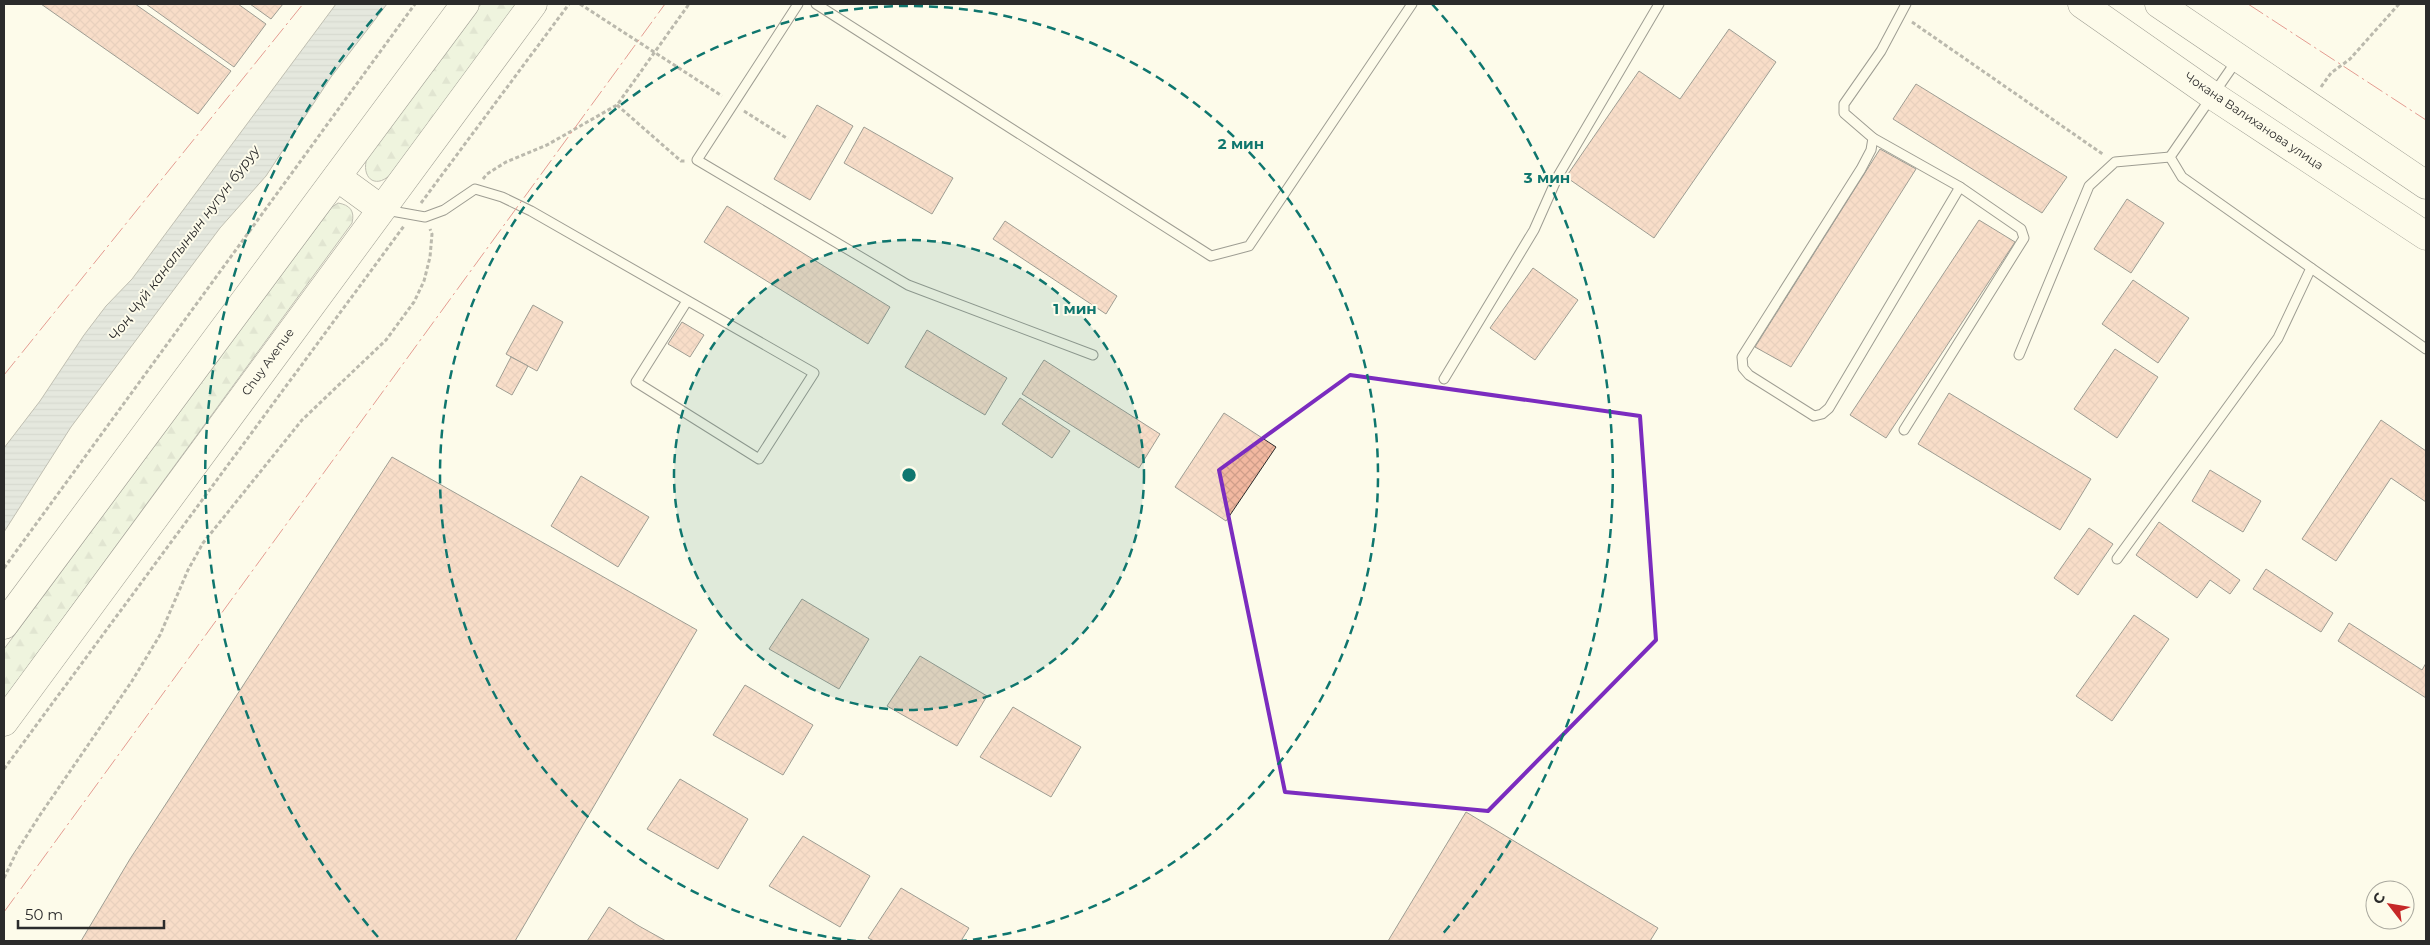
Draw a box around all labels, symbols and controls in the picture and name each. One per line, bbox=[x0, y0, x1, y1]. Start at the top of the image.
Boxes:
street label: Чокана Валиханова улица bbox=[2182, 69, 2326, 173]
text: 2 мин bbox=[1218, 134, 1264, 153]
water label: Чоң Чүй каналынын нугун буруу bbox=[104, 141, 264, 344]
text: 3 мин bbox=[1523, 168, 1570, 187]
text: 1 мин bbox=[1053, 299, 1097, 318]
street label: Chuy Avenue bbox=[238, 325, 297, 398]
centre of rings bbox=[900, 466, 918, 484]
north arrow bbox=[2365, 880, 2415, 930]
text: С bbox=[2369, 889, 2389, 907]
scale bar bbox=[18, 898, 164, 930]
text: 50 m bbox=[25, 905, 63, 924]

